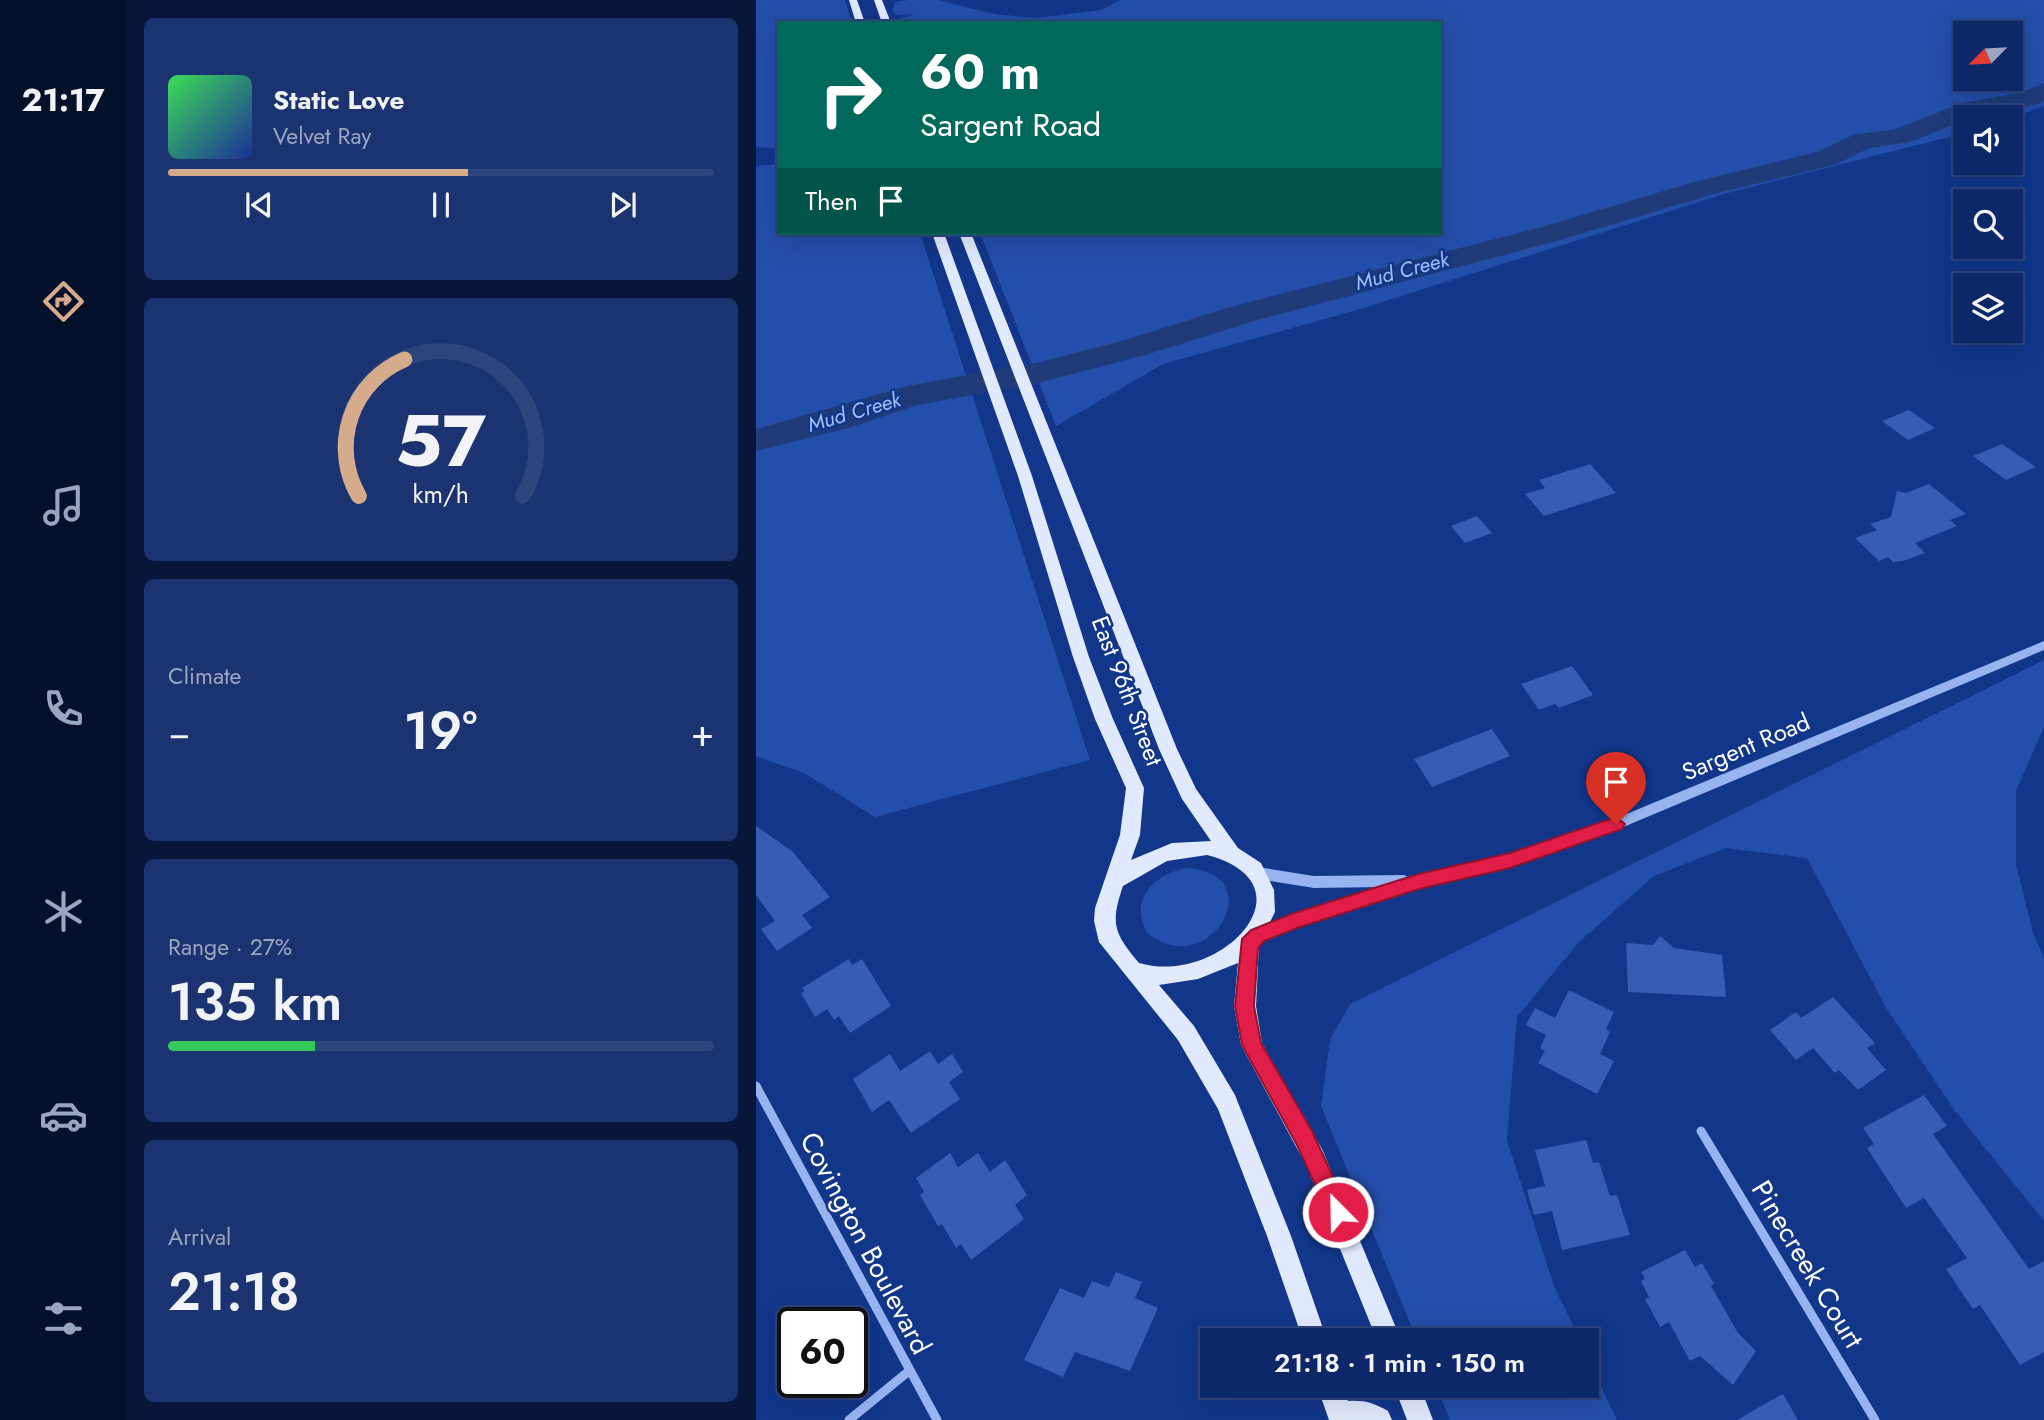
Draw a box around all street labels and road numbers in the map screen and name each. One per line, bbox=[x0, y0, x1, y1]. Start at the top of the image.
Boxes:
street label: East 96th Street bbox=[1083, 611, 1172, 771]
street label: Sargent Road bbox=[1676, 704, 1815, 789]
street label: Covington Boulevard bbox=[790, 1125, 942, 1362]
street label: Pinecreek Court bbox=[1741, 1173, 1874, 1356]

